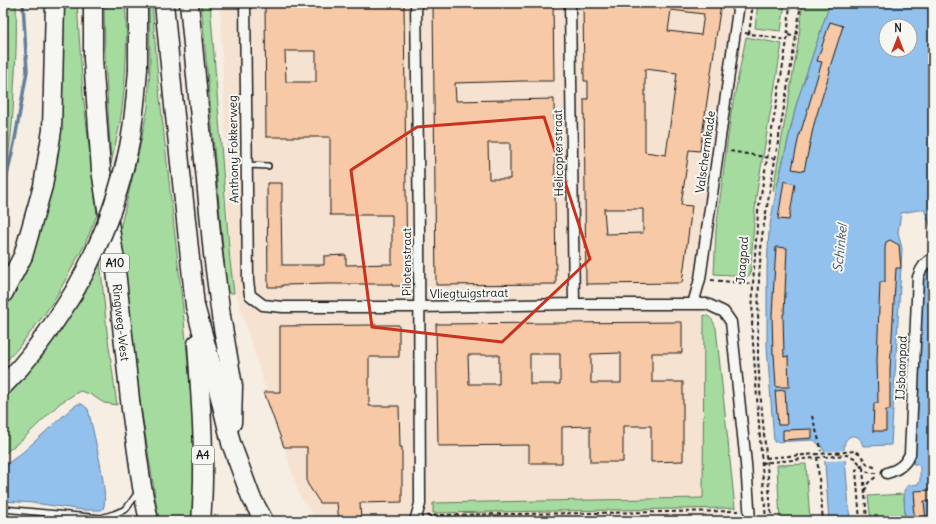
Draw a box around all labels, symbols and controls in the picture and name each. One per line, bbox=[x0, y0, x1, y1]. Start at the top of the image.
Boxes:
north arrow bbox=[878, 18, 918, 58]
text: N bbox=[894, 21, 902, 35]
street label: Anthony Fokkerweg bbox=[225, 95, 241, 203]
street label: Helicopterstraat bbox=[550, 109, 566, 197]
street label: Valschermkade bbox=[692, 110, 718, 194]
water label: Schinkel bbox=[829, 221, 851, 273]
street label: Pilotenstraat bbox=[399, 228, 414, 296]
street label: Jaagpad bbox=[733, 236, 751, 284]
road number: A10 bbox=[101, 254, 129, 272]
street label: Ringweg-West bbox=[110, 283, 133, 362]
street label: Vliegtuigstraat bbox=[430, 285, 508, 301]
street label: IJsbaanpad bbox=[892, 335, 910, 401]
road number: A4 bbox=[192, 446, 214, 464]

